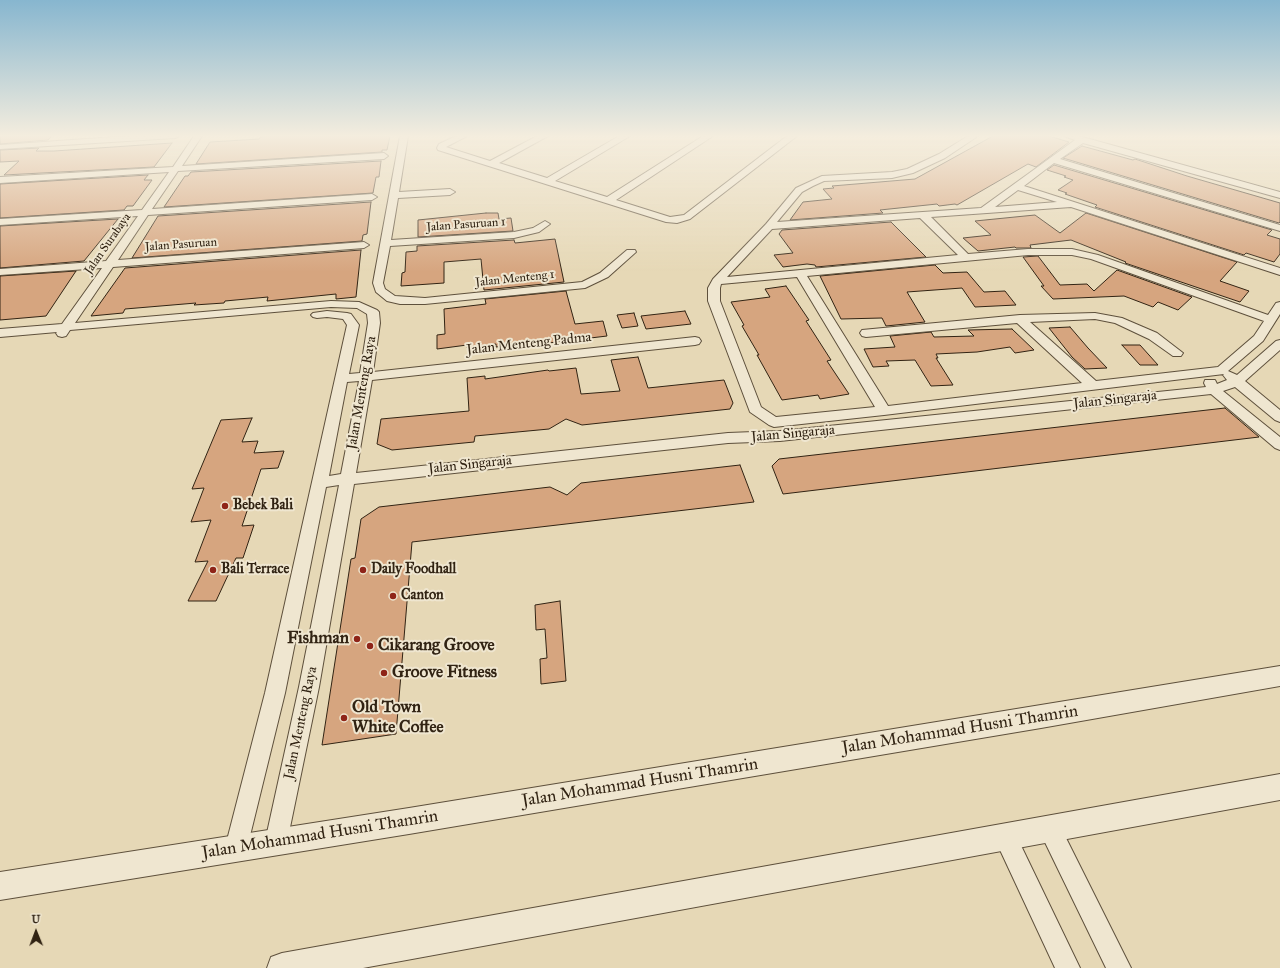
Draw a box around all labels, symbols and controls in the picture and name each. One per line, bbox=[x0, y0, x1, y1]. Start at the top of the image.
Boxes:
street label: Jalan Surabaya bbox=[82, 211, 134, 277]
street label: Jalan Pasuruan 1 bbox=[426, 215, 506, 235]
street label: Jalan Pasuruan bbox=[145, 235, 217, 255]
street label: Jalan Menteng 1 bbox=[475, 268, 555, 290]
street label: Jalan Menteng Padma bbox=[466, 329, 592, 359]
street label: Jalan Menteng Raya bbox=[344, 335, 380, 451]
street label: Jalan Singaraja bbox=[1072, 387, 1158, 413]
street label: Jalan Singaraja bbox=[750, 422, 836, 446]
street label: Jalan Singaraja bbox=[427, 452, 513, 478]
place label: Bebek Bali bbox=[233, 498, 293, 514]
marker: Bebek Bali bbox=[220, 501, 230, 511]
place label: Bali Terrace bbox=[221, 562, 289, 578]
place label: Daily Foodhall bbox=[371, 562, 456, 578]
marker: Bali Terrace bbox=[208, 565, 218, 575]
marker: Daily Foodhall bbox=[358, 565, 368, 575]
place label: Canton bbox=[401, 588, 444, 604]
marker: Canton bbox=[388, 591, 398, 601]
place label: Fishman bbox=[287, 629, 349, 649]
marker: Fishman bbox=[352, 634, 362, 644]
place label: Cikarang Groove bbox=[378, 636, 495, 656]
marker: Cikarang Groove bbox=[365, 641, 375, 651]
place label: Groove Fitness bbox=[392, 663, 497, 683]
street label: Jalan Menteng Raya bbox=[281, 665, 321, 781]
marker: Groove Fitness bbox=[379, 668, 389, 678]
place label: Old Town White Coffee bbox=[352, 698, 444, 738]
street label: Jalan Mohammad Husni Thamrin bbox=[840, 701, 1080, 759]
marker: Old Town White Coffee bbox=[339, 713, 349, 723]
street label: Jalan Mohammad Husni Thamrin bbox=[520, 754, 760, 812]
street label: Jalan Mohammad Husni Thamrin bbox=[200, 806, 440, 864]
north arrow bbox=[16, 912, 56, 952]
text: U bbox=[31, 913, 40, 926]

